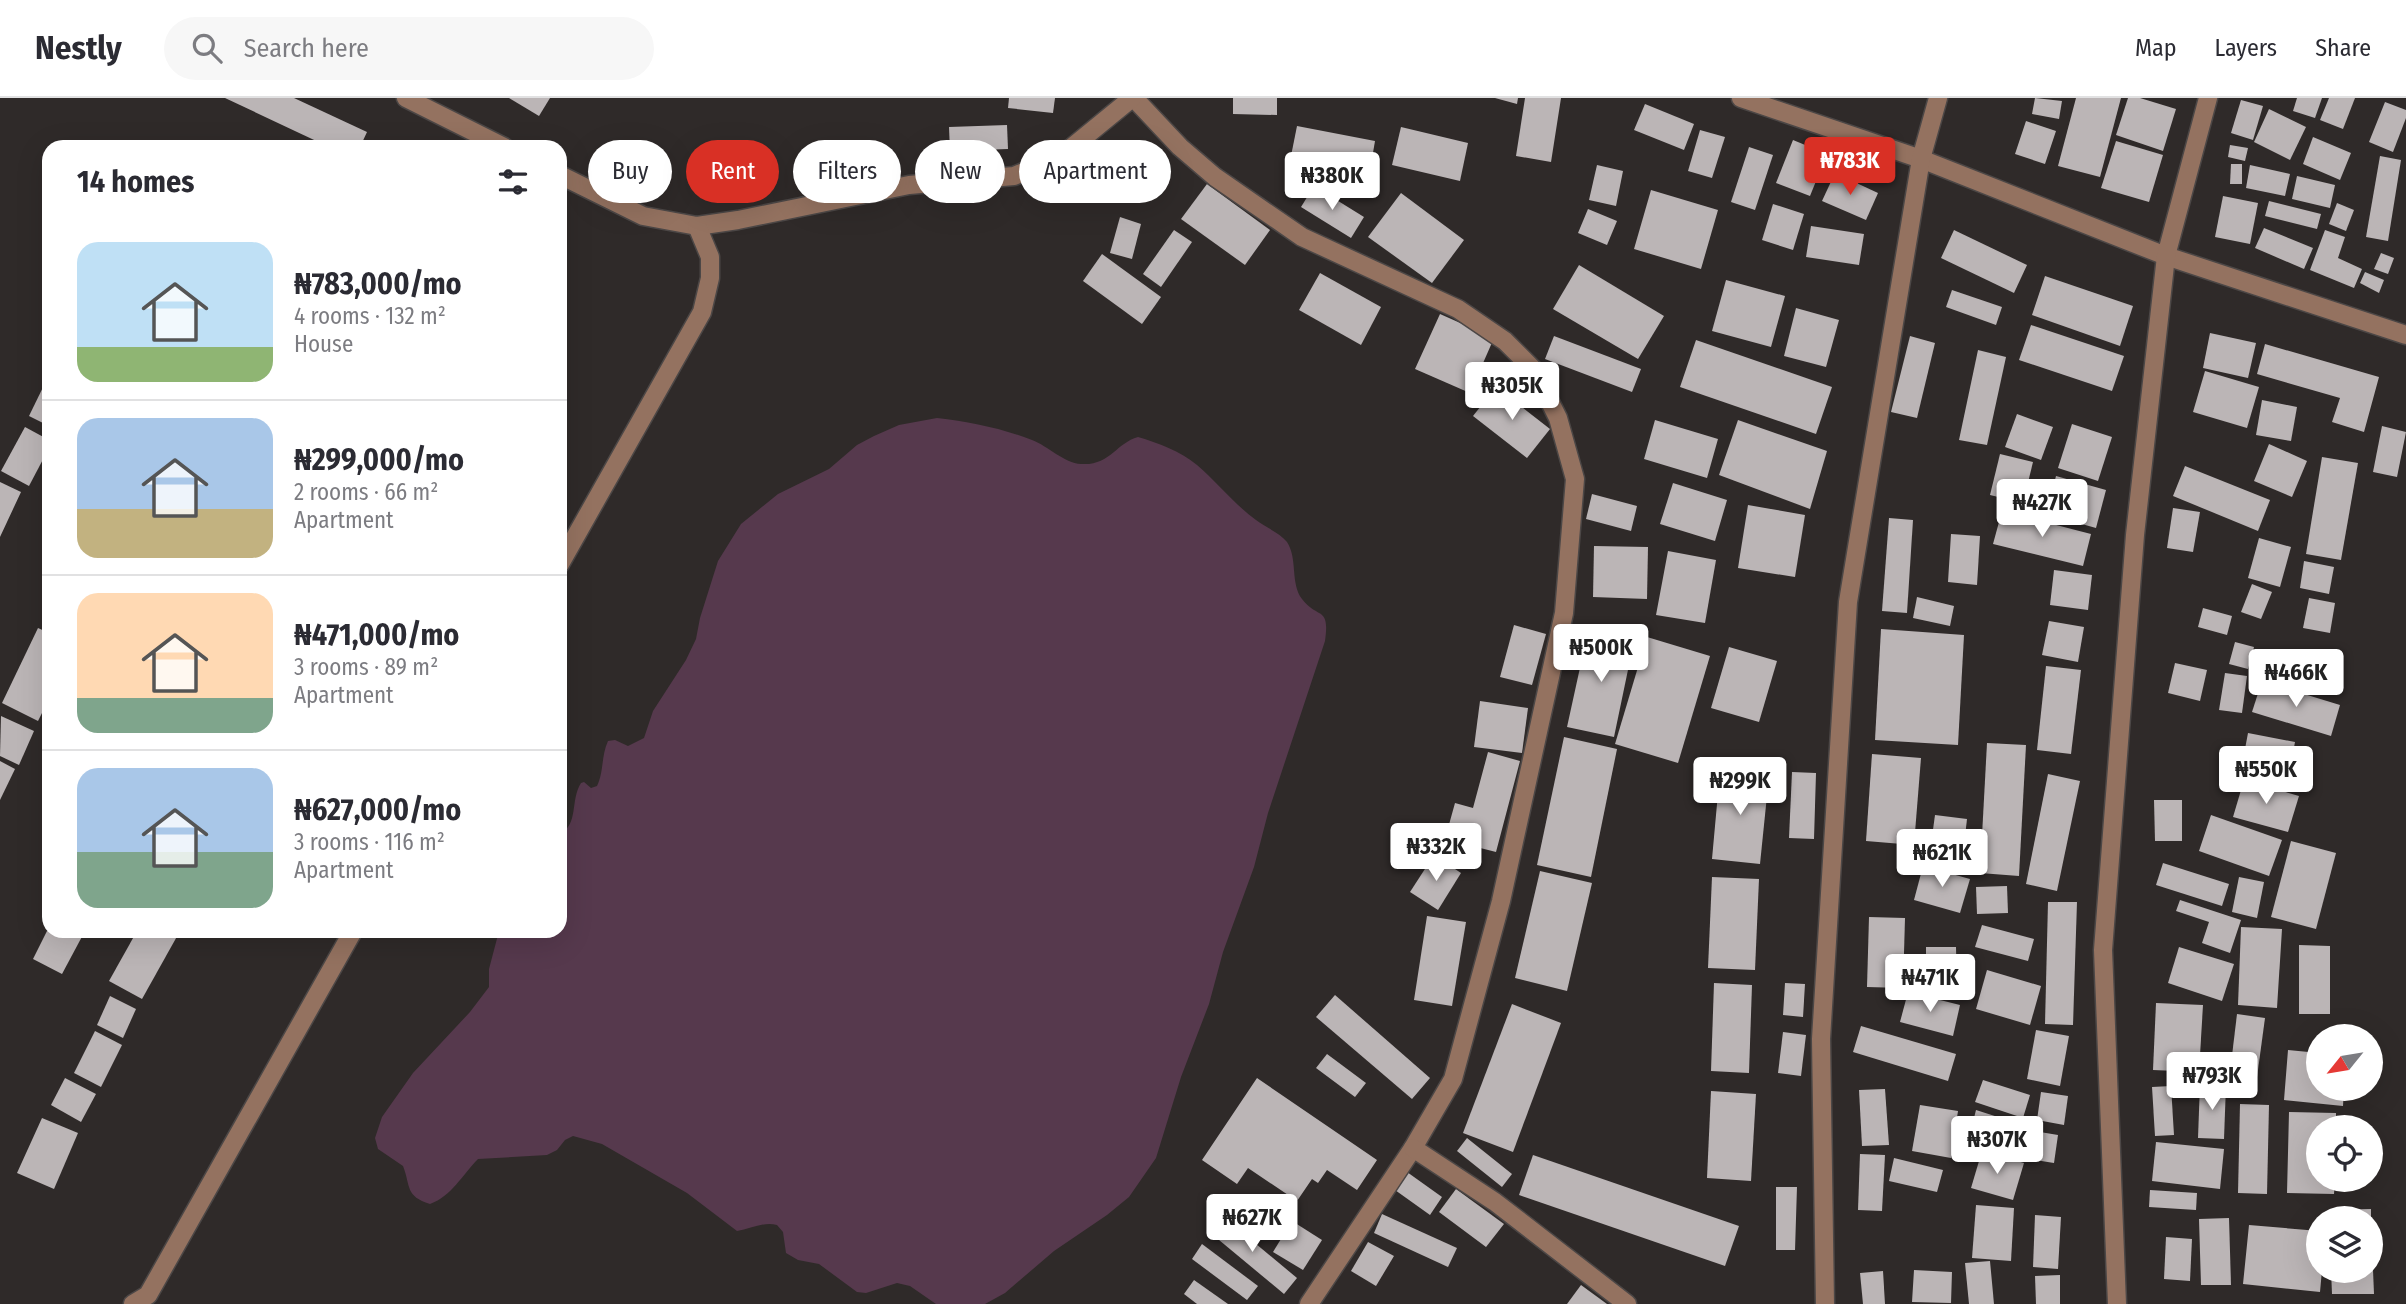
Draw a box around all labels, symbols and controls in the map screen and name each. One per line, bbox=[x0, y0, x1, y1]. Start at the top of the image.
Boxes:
search box bbox=[164, 17, 654, 80]
text: Nestly bbox=[35, 28, 122, 68]
icon: search bbox=[188, 29, 226, 67]
text: Search here bbox=[244, 33, 369, 64]
text: Map bbox=[2135, 34, 2177, 62]
text: Layers bbox=[2215, 34, 2277, 62]
text: Share bbox=[2315, 34, 2371, 62]
pin: ₦783K bbox=[1801, 138, 1899, 197]
chip: Buy bbox=[588, 140, 672, 203]
chip: Rent bbox=[686, 140, 779, 203]
chip: Filters bbox=[793, 140, 901, 203]
chip: New bbox=[915, 140, 1005, 203]
chip: Apartment bbox=[1019, 140, 1171, 203]
text: ₦783K bbox=[1820, 146, 1880, 174]
pin: ₦380K bbox=[1283, 152, 1381, 212]
text: ₦380K bbox=[1301, 161, 1363, 189]
icon: filters bbox=[494, 163, 532, 201]
text: 14 homes bbox=[77, 164, 194, 200]
text: ₦783,000/mo bbox=[294, 266, 462, 302]
icon: home bbox=[133, 270, 217, 354]
text: 4 rooms · 132 m² bbox=[294, 302, 446, 330]
text: House bbox=[294, 330, 353, 358]
pin: ₦305K bbox=[1463, 362, 1561, 422]
text: ₦305K bbox=[1481, 371, 1543, 399]
text: ₦299,000/mo bbox=[294, 442, 464, 478]
icon: home bbox=[133, 446, 217, 530]
text: 2 rooms · 66 m² bbox=[294, 478, 438, 506]
pin: ₦427K bbox=[1993, 480, 2091, 539]
text: ₦427K bbox=[2013, 488, 2071, 516]
text: Apartment bbox=[294, 506, 394, 534]
text: ₦471,000/mo bbox=[294, 617, 459, 653]
icon: home bbox=[133, 621, 217, 705]
pin: ₦500K bbox=[1552, 624, 1650, 684]
text: ₦500K bbox=[1569, 633, 1633, 661]
pin: ₦466K bbox=[2247, 650, 2345, 709]
text: 3 rooms · 89 m² bbox=[294, 653, 438, 681]
text: ₦466K bbox=[2265, 658, 2327, 686]
text: Apartment bbox=[294, 681, 394, 709]
pin: ₦550K bbox=[2217, 746, 2315, 806]
text: ₦550K bbox=[2235, 755, 2297, 783]
pin: ₦299K bbox=[1691, 758, 1789, 817]
text: ₦299K bbox=[1709, 766, 1771, 794]
text: ₦627,000/mo bbox=[294, 792, 461, 828]
icon: home bbox=[133, 796, 217, 880]
pin: ₦332K bbox=[1387, 824, 1485, 883]
text: 3 rooms · 116 m² bbox=[294, 828, 445, 856]
pin: ₦621K bbox=[1893, 830, 1991, 889]
text: ₦332K bbox=[1406, 832, 1466, 860]
text: ₦621K bbox=[1913, 838, 1971, 866]
text: Apartment bbox=[294, 856, 394, 884]
pin: ₦471K bbox=[1881, 954, 1979, 1014]
text: ₦471K bbox=[1901, 963, 1959, 991]
north arrow bbox=[2306, 1024, 2384, 1101]
map controls bbox=[2306, 1024, 2383, 1283]
pin: ₦793K bbox=[2163, 1052, 2261, 1112]
text: ₦793K bbox=[2183, 1061, 2241, 1089]
button: locate bbox=[2306, 1115, 2383, 1192]
pin: ₦307K bbox=[1948, 1116, 2046, 1176]
text: ₦307K bbox=[1967, 1125, 2027, 1153]
pin: ₦627K bbox=[1203, 1194, 1301, 1254]
text: ₦627K bbox=[1222, 1203, 1282, 1231]
button: layers bbox=[2306, 1206, 2383, 1283]

